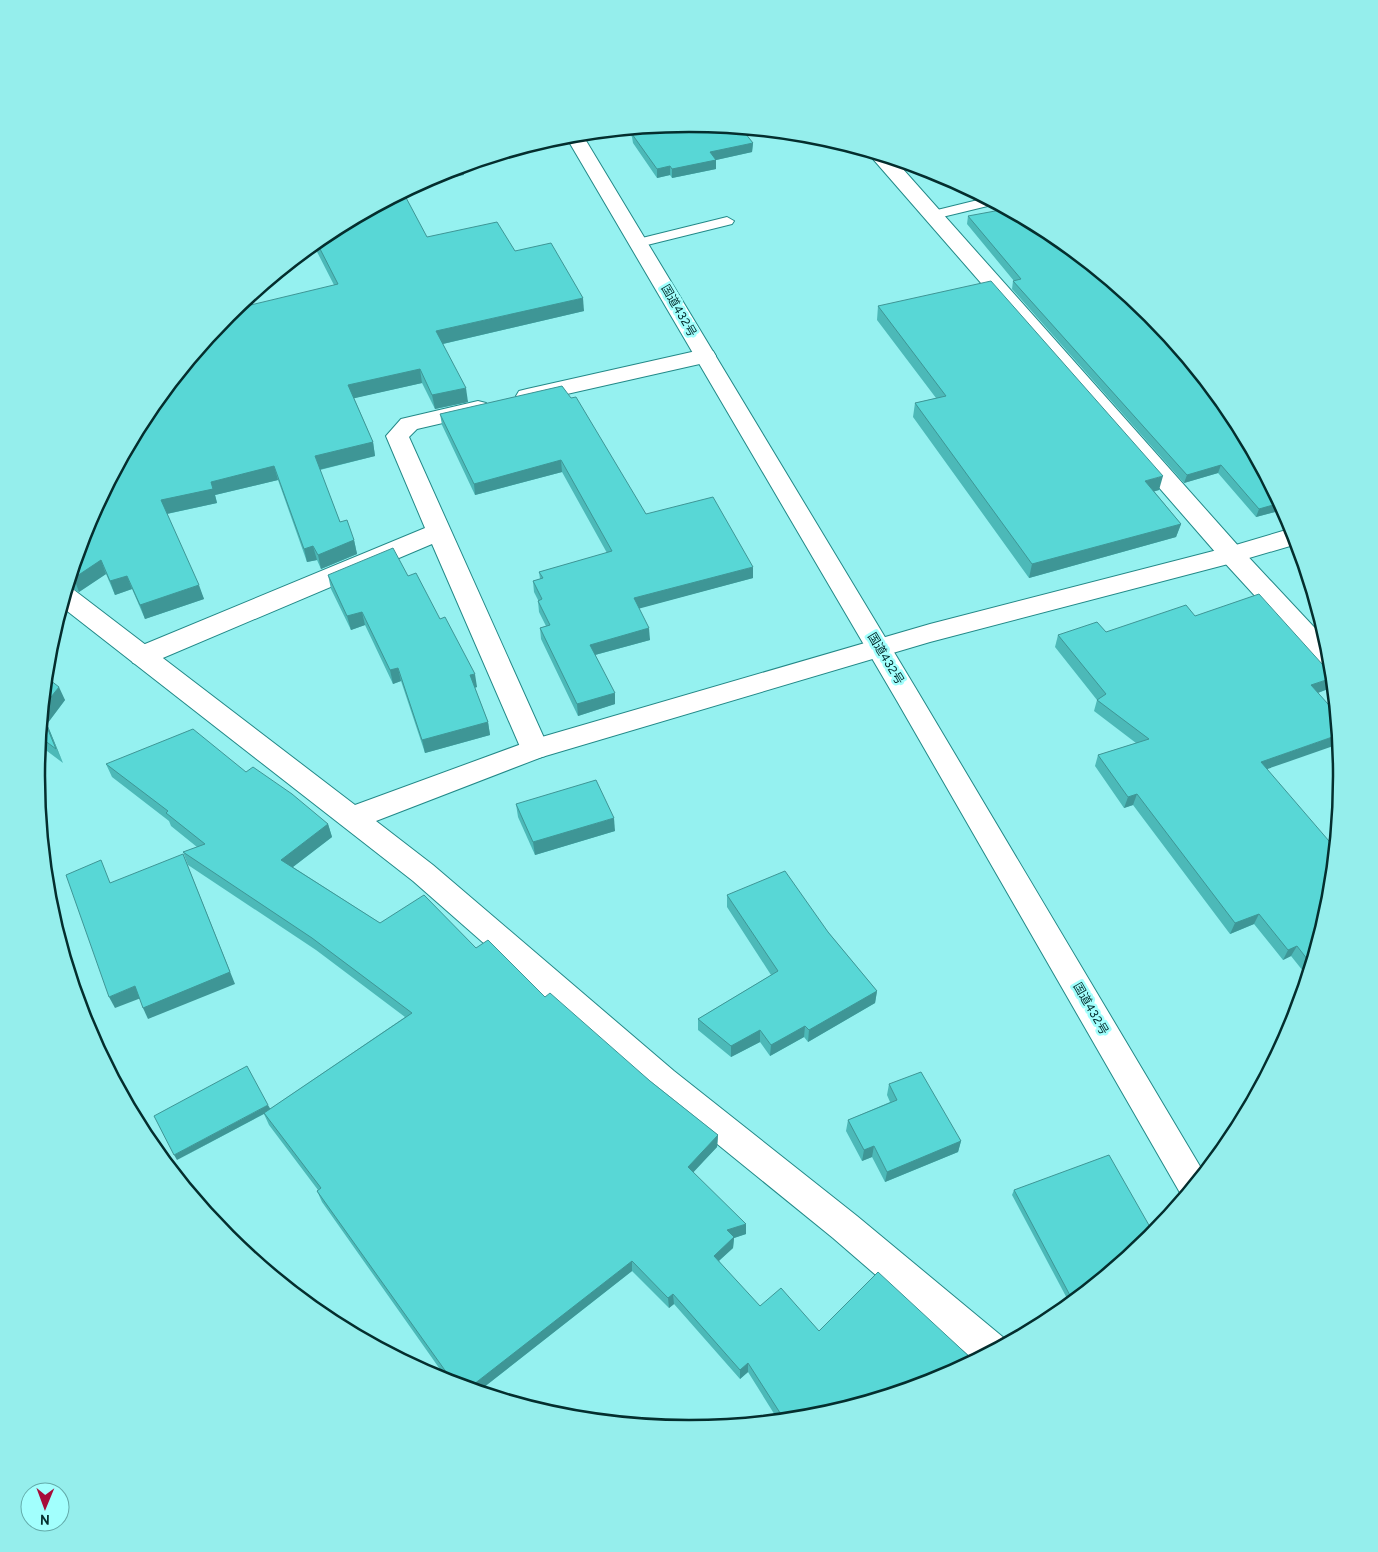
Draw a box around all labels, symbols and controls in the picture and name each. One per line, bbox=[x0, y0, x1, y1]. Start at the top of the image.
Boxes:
street label: 国道432号 bbox=[657, 282, 699, 340]
street label: 国道432号 bbox=[863, 630, 907, 688]
street label: 国道432号 bbox=[1069, 980, 1111, 1038]
north arrow bbox=[20, 1482, 70, 1532]
text: N bbox=[40, 1510, 50, 1527]

